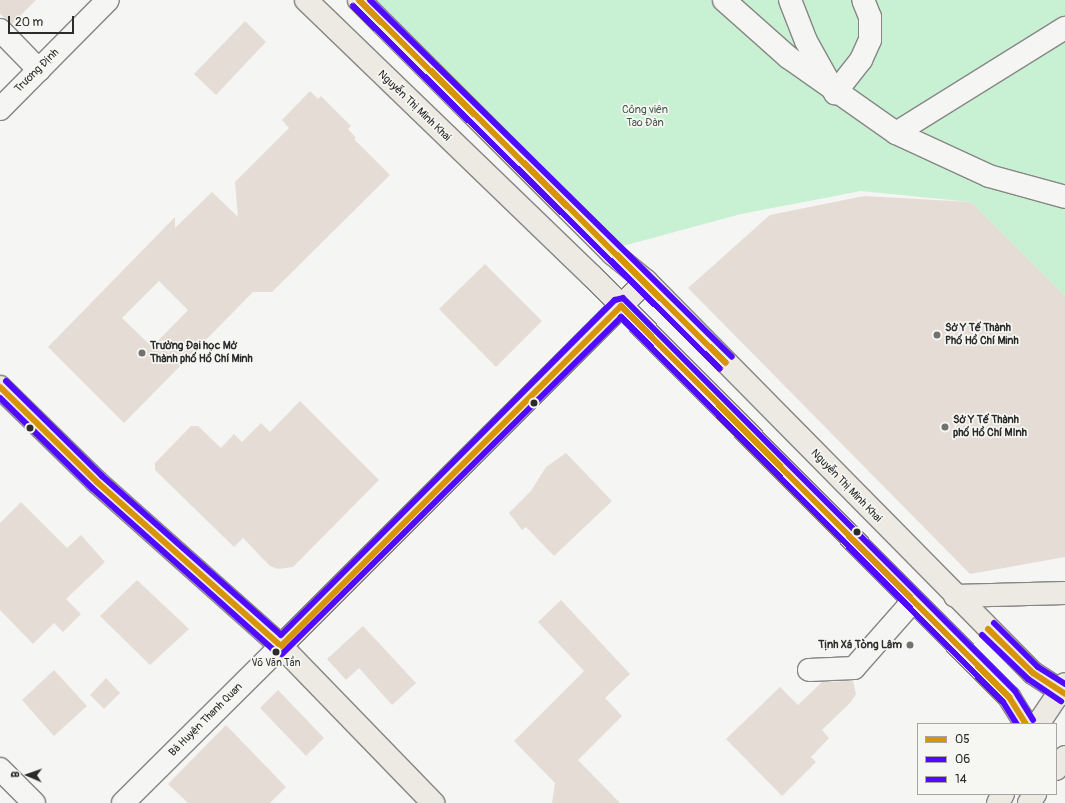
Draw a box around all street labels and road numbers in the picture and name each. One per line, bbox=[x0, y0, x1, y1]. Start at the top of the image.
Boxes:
street label: Trương Định bbox=[12, 46, 62, 96]
street label: Nguyễn Thị Minh Khai bbox=[375, 68, 453, 144]
street label: Nguyễn Thị Minh Khai bbox=[808, 447, 884, 525]
street label: Bà Huyện Thanh Quan bbox=[167, 681, 245, 759]

